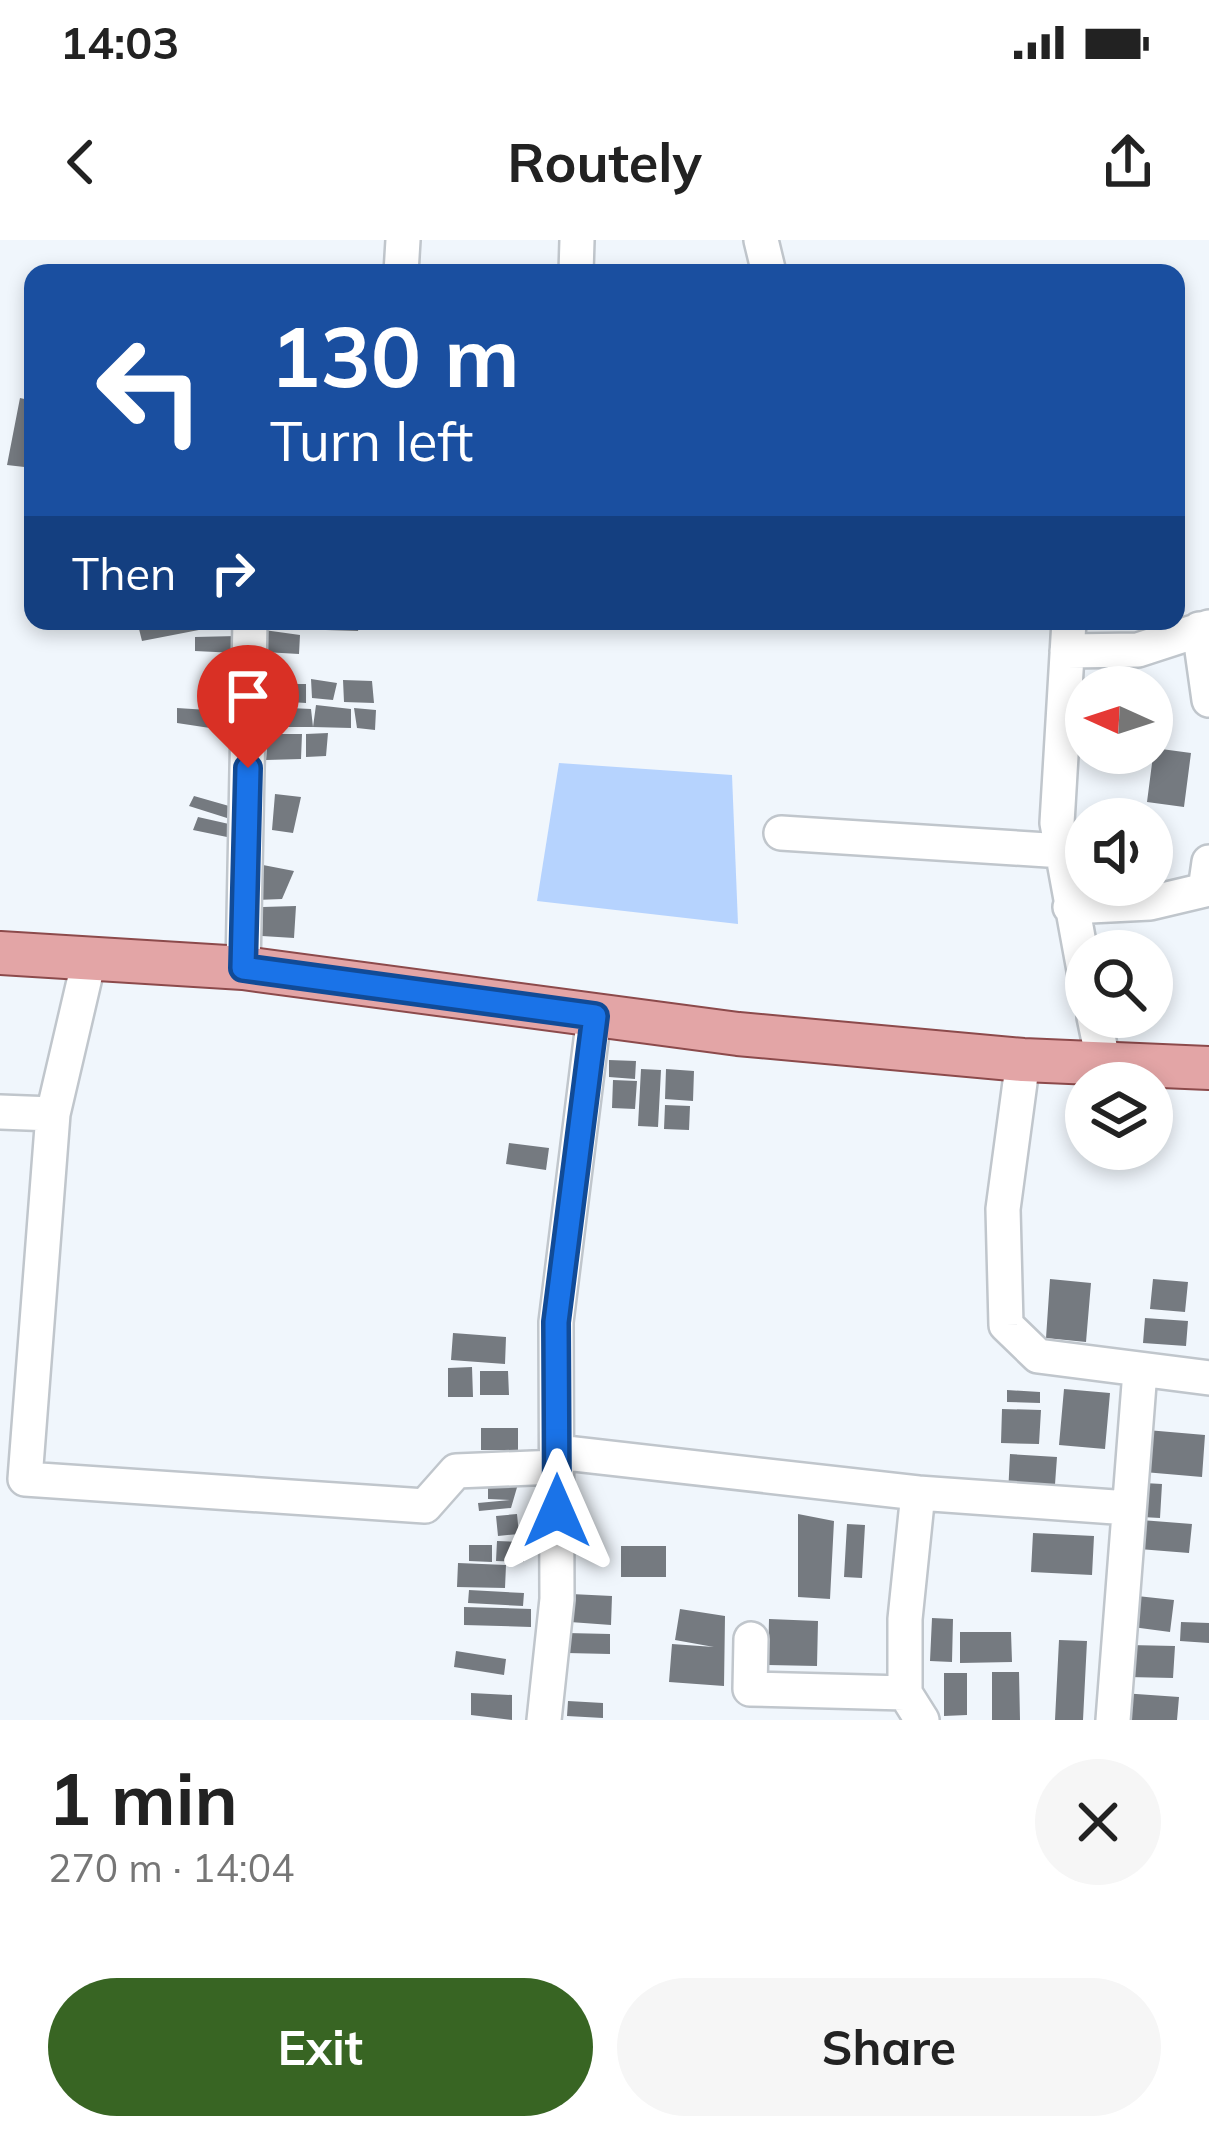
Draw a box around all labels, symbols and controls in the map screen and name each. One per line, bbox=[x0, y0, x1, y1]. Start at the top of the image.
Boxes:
text: 14:03 bbox=[60, 14, 179, 70]
text: Routely bbox=[507, 128, 702, 196]
icon: back bbox=[48, 129, 114, 195]
icon: share bbox=[1095, 129, 1161, 195]
text: 130 m bbox=[270, 303, 520, 408]
icon: left bbox=[72, 312, 228, 468]
text: Turn left bbox=[270, 407, 473, 475]
icon: right bbox=[200, 540, 266, 606]
text: Then bbox=[72, 545, 176, 601]
pin bbox=[197, 645, 299, 768]
icon: arrive bbox=[215, 663, 281, 729]
north arrow bbox=[1065, 666, 1173, 774]
map controls bbox=[1065, 666, 1173, 1170]
button: sound bbox=[1065, 798, 1173, 906]
button: search bbox=[1065, 930, 1173, 1038]
button: layers bbox=[1065, 1062, 1173, 1170]
position arrow bbox=[494, 1448, 620, 1574]
text: 1 min bbox=[48, 1753, 238, 1843]
button: close bbox=[1035, 1759, 1161, 1885]
text: 270 m · 14:04 bbox=[48, 1843, 294, 1892]
button: Exit bbox=[48, 1978, 593, 2116]
button: Share bbox=[617, 1978, 1161, 2116]

